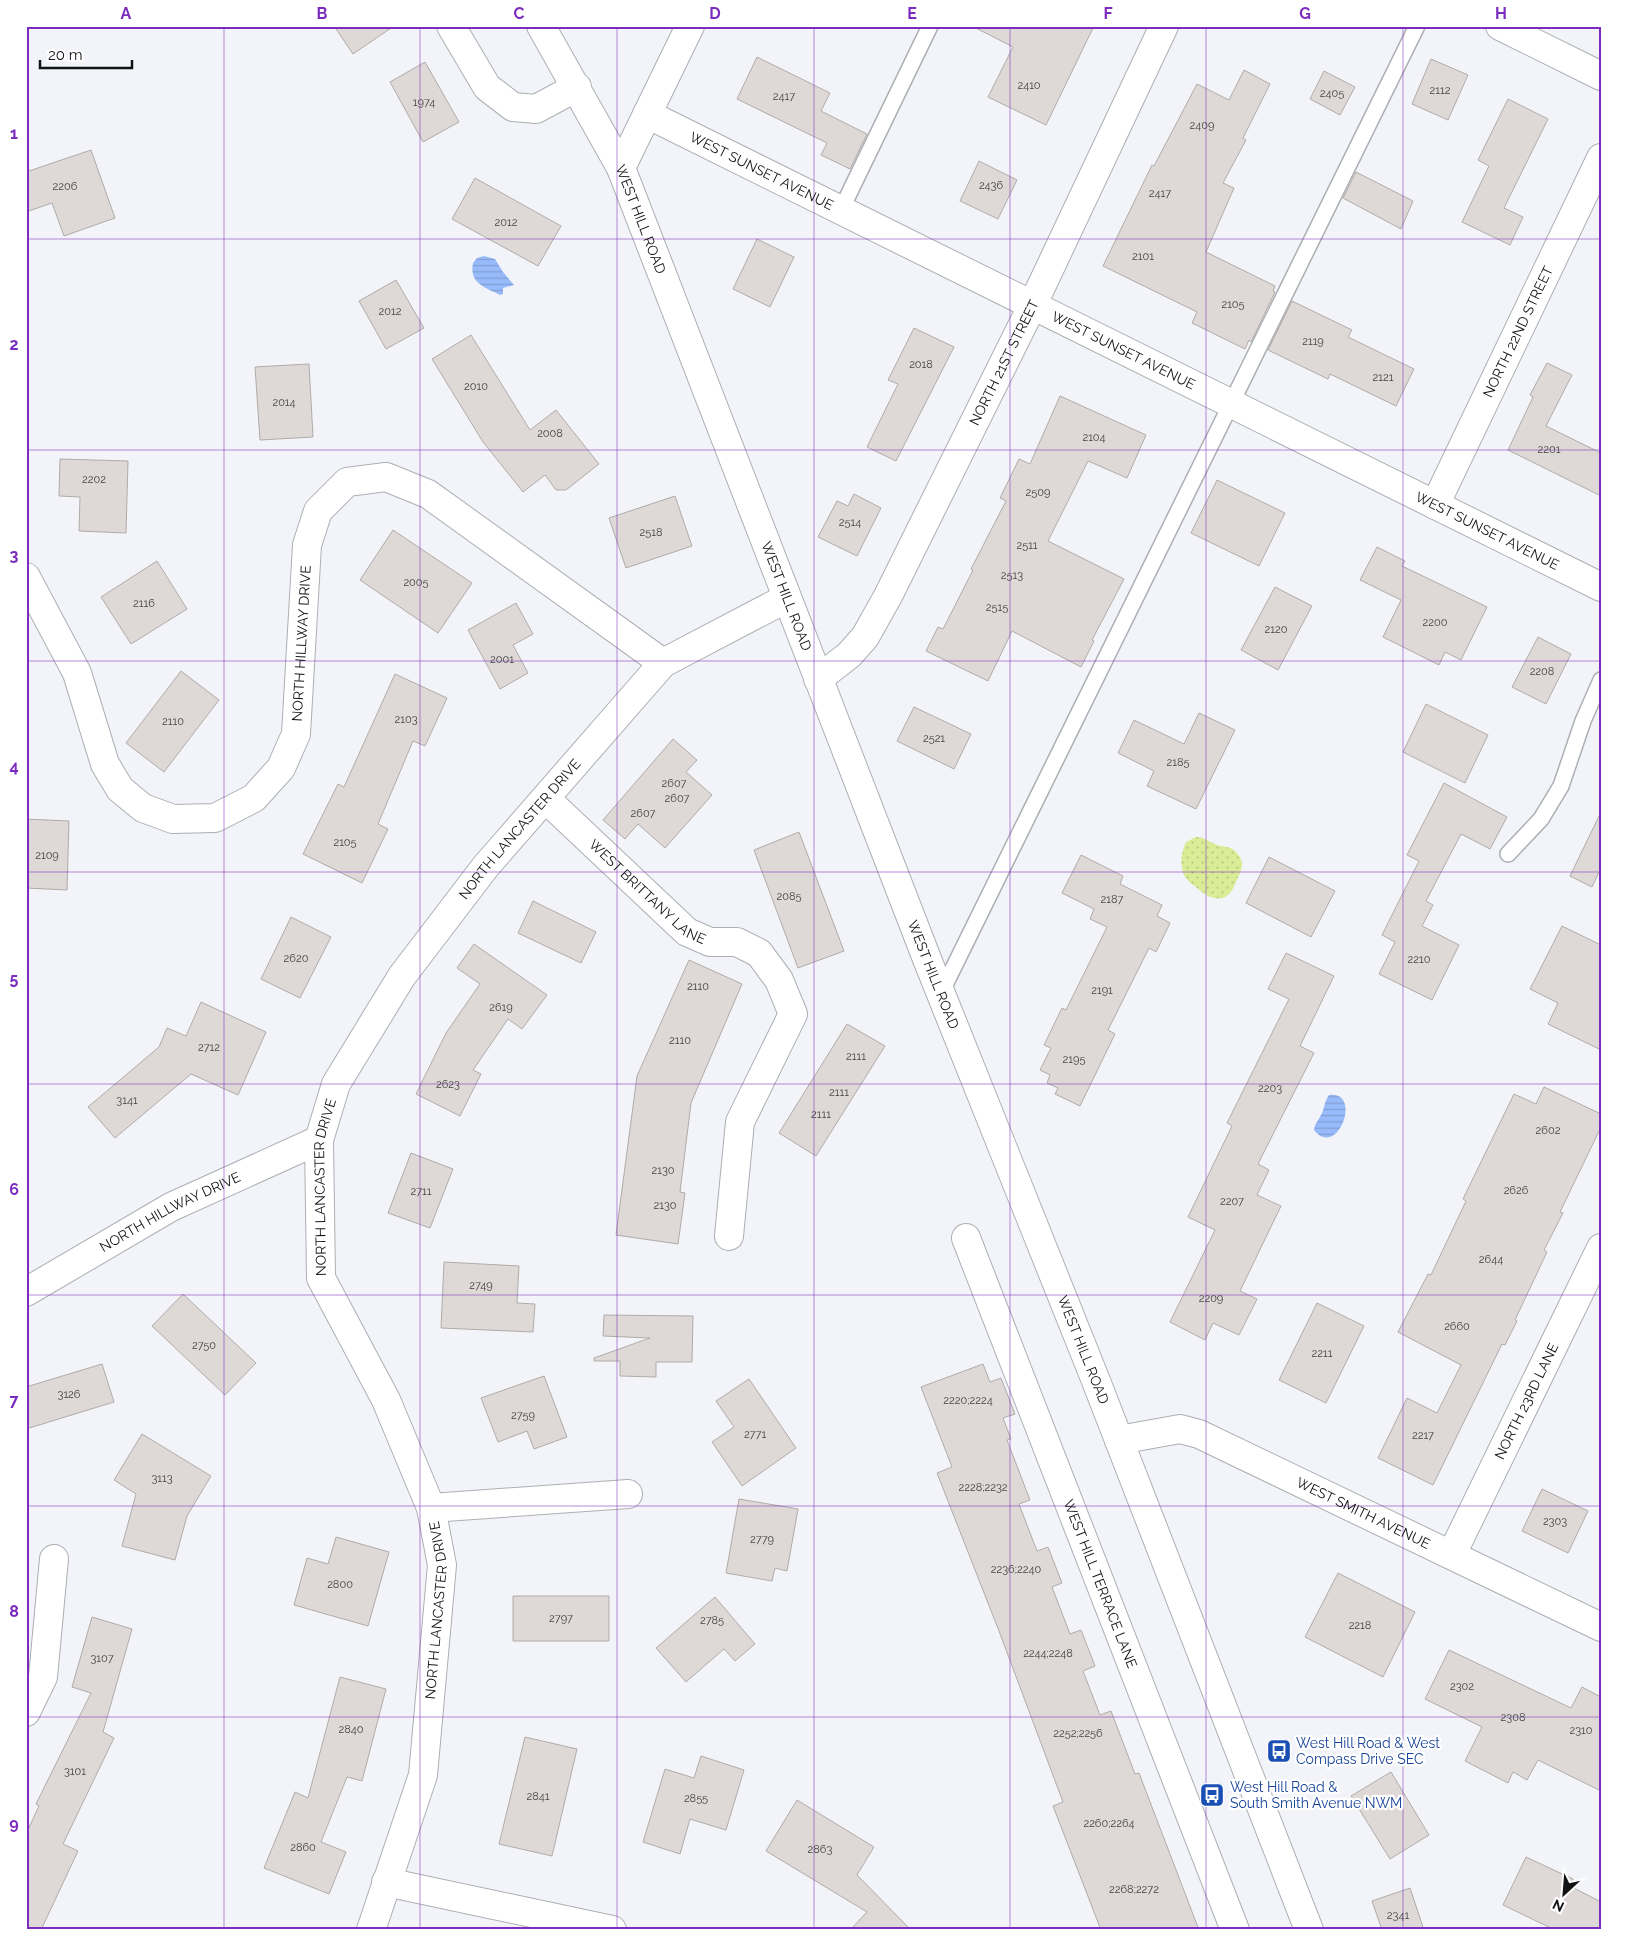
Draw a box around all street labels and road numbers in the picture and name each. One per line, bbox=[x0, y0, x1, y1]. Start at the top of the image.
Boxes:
street label: WEST SUNSET AVENUE bbox=[687, 129, 836, 213]
street label: WEST HILL ROAD bbox=[613, 163, 669, 276]
street label: NORTH 22ND STREET bbox=[1480, 263, 1556, 400]
street label: NORTH 21ST STREET bbox=[966, 297, 1042, 428]
street label: WEST SUNSET AVENUE bbox=[1049, 308, 1198, 393]
street label: WEST SUNSET AVENUE bbox=[1413, 488, 1562, 573]
street label: WEST HILL ROAD bbox=[758, 539, 815, 653]
street label: NORTH HILLWAY DRIVE bbox=[289, 565, 314, 722]
street label: NORTH LANCASTER DRIVE bbox=[456, 756, 584, 902]
street label: WEST BRITTANY LANE bbox=[586, 836, 708, 947]
street label: WEST HILL ROAD bbox=[905, 918, 962, 1031]
street label: NORTH LANCASTER DRIVE bbox=[311, 1097, 339, 1276]
street label: NORTH HILLWAY DRIVE bbox=[97, 1169, 243, 1255]
street label: WEST HILL ROAD bbox=[1055, 1293, 1112, 1406]
street label: NORTH 23RD LANE bbox=[1491, 1340, 1561, 1462]
street label: WEST SMITH AVENUE bbox=[1294, 1474, 1433, 1552]
street label: WEST HILL TERRACE LANE bbox=[1060, 1497, 1140, 1670]
street label: NORTH LANCASTER DRIVE bbox=[422, 1520, 450, 1700]

